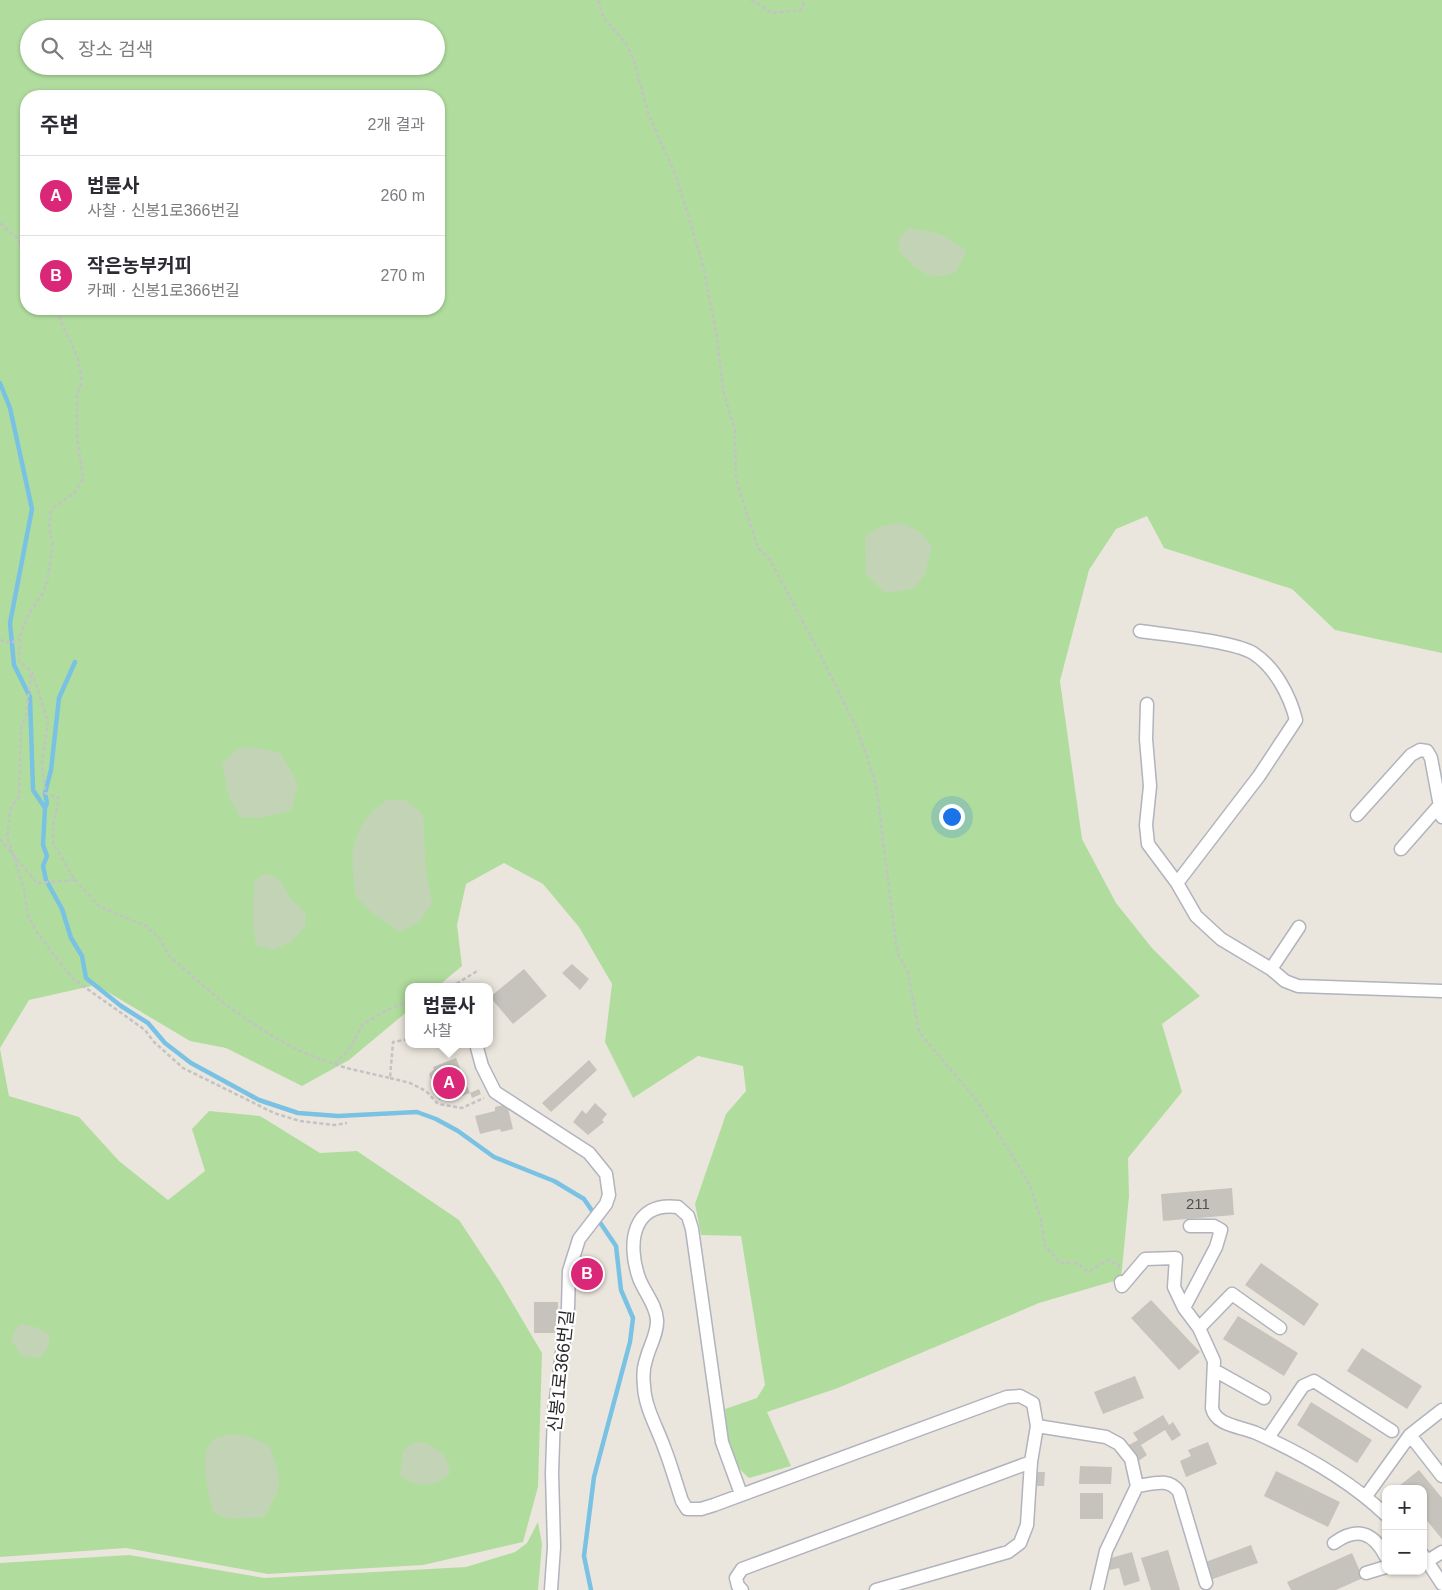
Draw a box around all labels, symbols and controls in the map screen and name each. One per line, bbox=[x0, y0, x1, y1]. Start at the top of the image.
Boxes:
search box bbox=[20, 20, 445, 75]
icon: search bbox=[38, 34, 66, 62]
text: 장소 검색 bbox=[78, 39, 153, 60]
text: 주변 bbox=[40, 113, 79, 136]
text: 2개 결과 bbox=[367, 116, 425, 133]
text: 법륜사 bbox=[87, 175, 139, 196]
text: A bbox=[50, 187, 62, 204]
text: 260 m bbox=[381, 187, 425, 204]
text: 사찰 · 신봉1로366번길 bbox=[87, 202, 240, 219]
text: 작은농부커피 bbox=[87, 255, 192, 276]
text: B bbox=[50, 267, 62, 284]
text: 270 m bbox=[381, 267, 425, 284]
text: 카페 · 신봉1로366번길 bbox=[87, 282, 240, 299]
your location bbox=[939, 804, 965, 830]
popup bbox=[405, 983, 493, 1048]
text: 법륜사 bbox=[423, 995, 475, 1016]
text: 사찰 bbox=[423, 1022, 452, 1039]
pin: A bbox=[433, 1064, 465, 1102]
house number: 211 bbox=[1186, 1195, 1210, 1212]
pin: B bbox=[571, 1255, 603, 1293]
street label: 신봉1로366번길 bbox=[545, 1309, 577, 1433]
map controls bbox=[1382, 1485, 1427, 1575]
button: + bbox=[1382, 1485, 1427, 1530]
button: − bbox=[1382, 1530, 1427, 1575]

